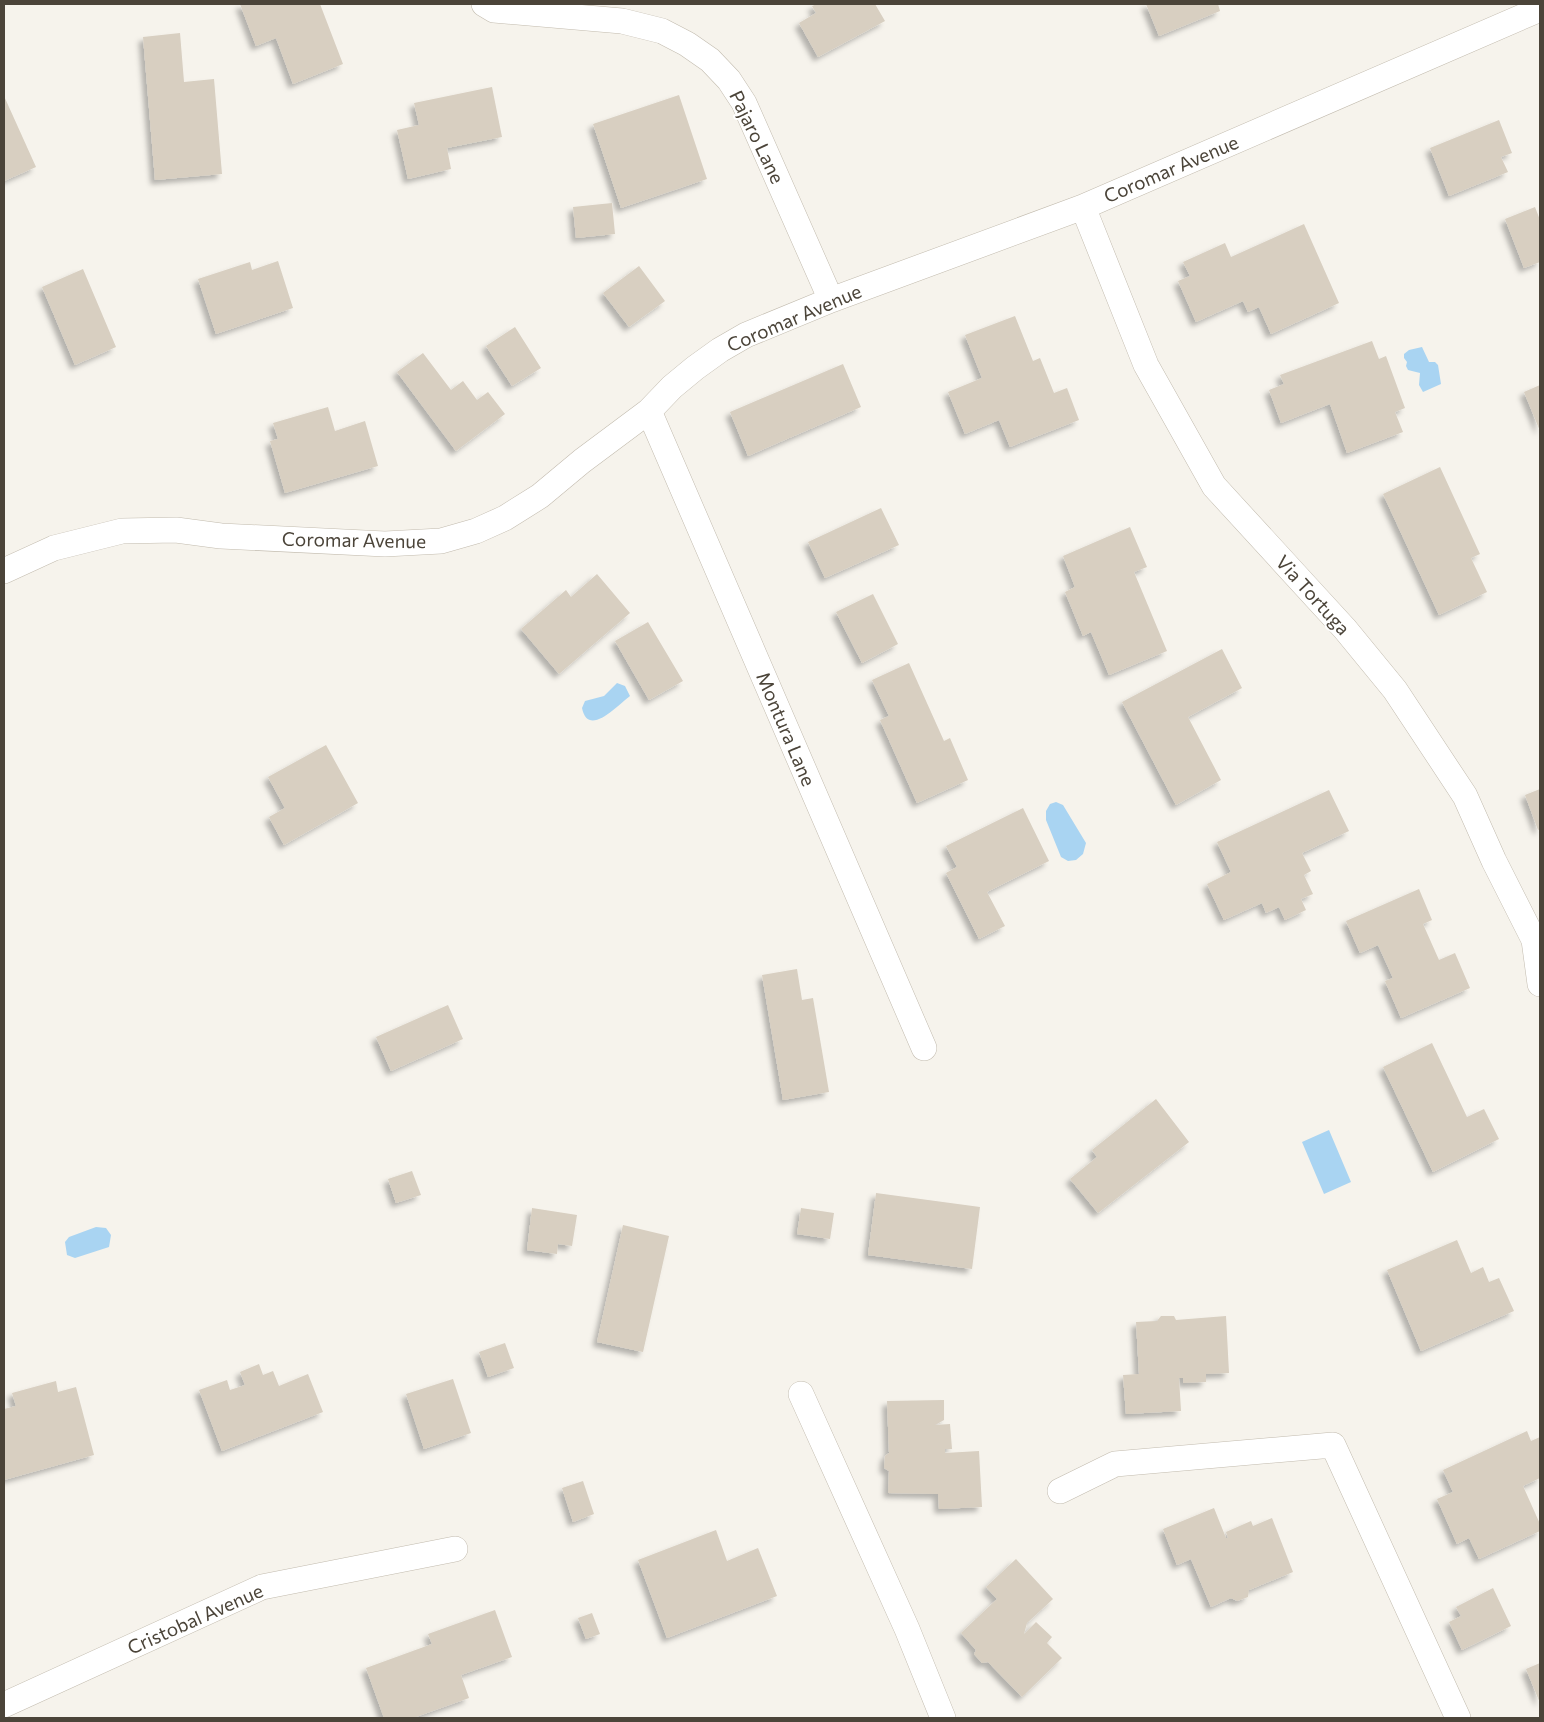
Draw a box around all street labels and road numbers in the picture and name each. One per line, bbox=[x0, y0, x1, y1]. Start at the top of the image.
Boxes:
street label: Pajaro Lane bbox=[725, 87, 790, 187]
street label: Coromar Avenue bbox=[1100, 130, 1242, 207]
street label: Coromar Avenue bbox=[723, 279, 865, 356]
street label: Coromar Avenue bbox=[282, 527, 426, 552]
street label: Via Tortuga bbox=[1271, 550, 1355, 639]
street label: Montura Lane bbox=[752, 668, 821, 789]
street label: Cristobal Avenue bbox=[123, 1578, 266, 1659]

